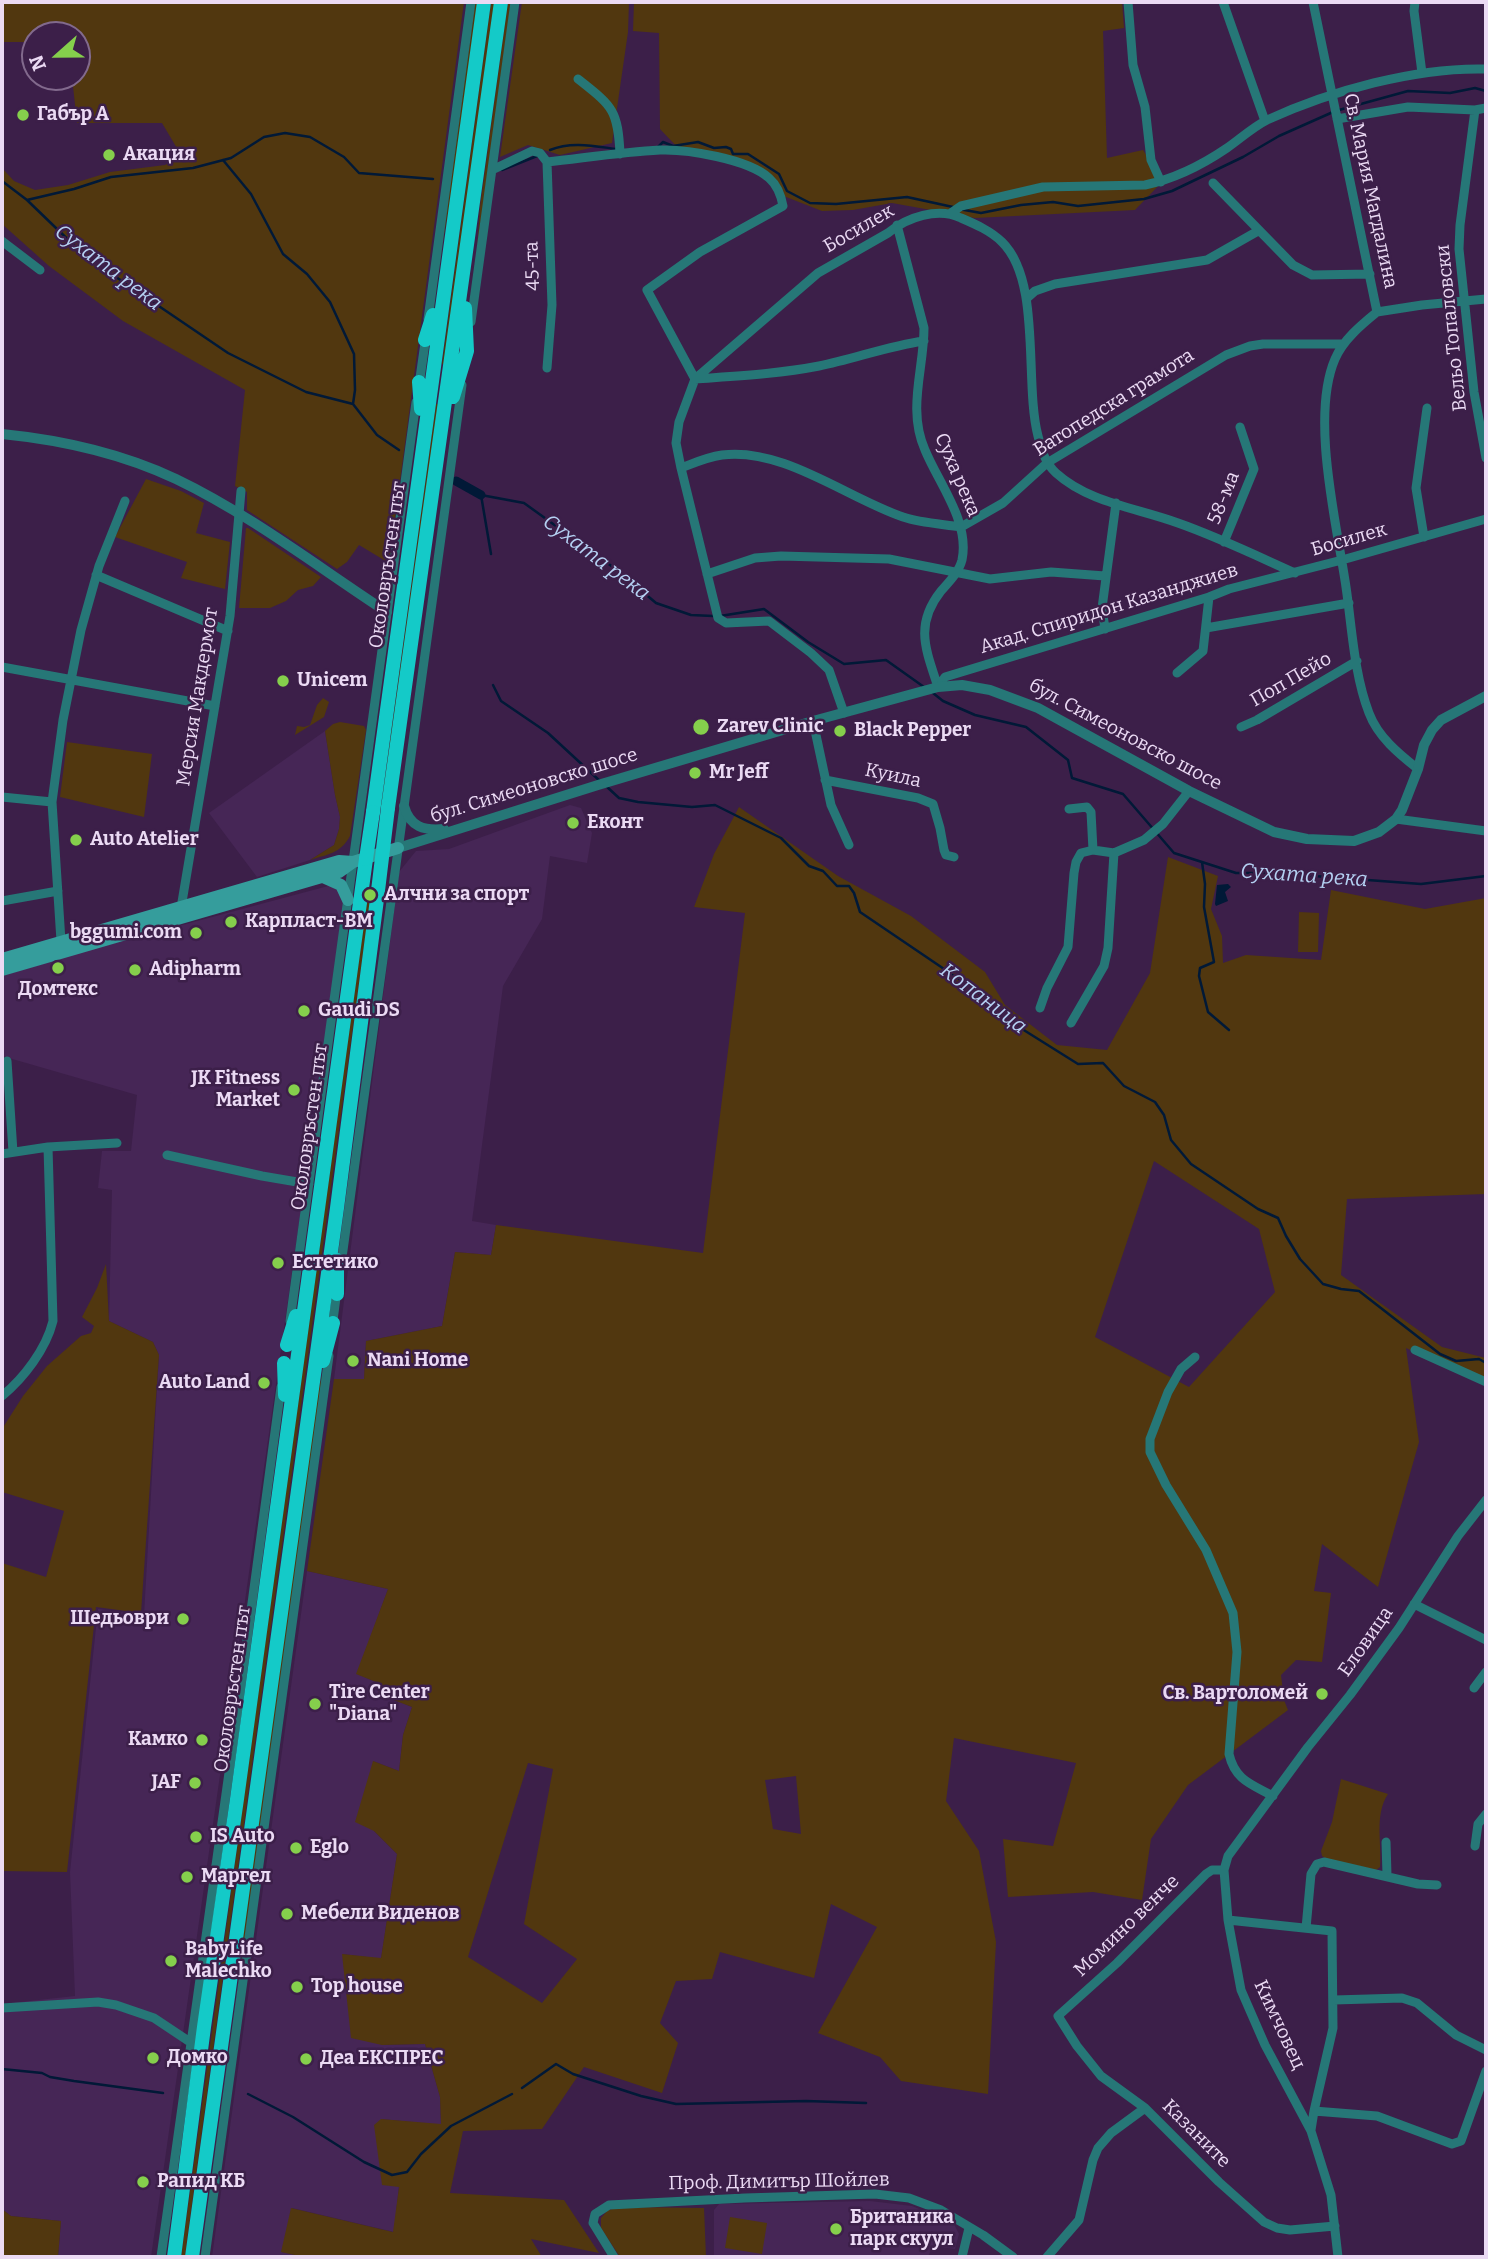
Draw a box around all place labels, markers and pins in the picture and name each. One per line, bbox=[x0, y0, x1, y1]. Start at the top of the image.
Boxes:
place label: Габър А bbox=[37, 104, 109, 126]
marker: Габър А bbox=[15, 107, 31, 123]
place label: Акация bbox=[123, 144, 195, 166]
marker: Акация bbox=[101, 147, 117, 163]
place label: Unicem bbox=[297, 670, 367, 692]
marker: Unicem bbox=[275, 673, 291, 689]
place label: Zarev Clinic bbox=[717, 716, 824, 738]
marker: Zarev Clinic bbox=[691, 717, 711, 737]
place label: Black Pepper bbox=[854, 720, 971, 742]
marker: Black Pepper bbox=[832, 723, 848, 739]
place label: Mr Jeff bbox=[709, 762, 768, 784]
marker: Mr Jeff bbox=[687, 765, 703, 781]
place label: Еконт bbox=[587, 812, 644, 834]
marker: Еконт bbox=[565, 815, 581, 831]
place label: Auto Atelier bbox=[90, 829, 199, 851]
marker: Auto Atelier bbox=[68, 832, 84, 848]
place label: Алчни за спорт bbox=[384, 884, 529, 906]
marker: Алчни за спорт bbox=[362, 887, 378, 903]
place label: Карпласт-ВМ bbox=[245, 911, 373, 933]
marker: Карпласт-ВМ bbox=[223, 914, 239, 930]
place label: bggumi.com bbox=[70, 922, 182, 944]
marker: bggumi.com bbox=[188, 925, 204, 941]
place label: Adipharm bbox=[149, 959, 241, 981]
marker: Домтекс bbox=[50, 960, 66, 976]
marker: Adipharm bbox=[127, 962, 143, 978]
place label: Домтекс bbox=[18, 979, 98, 1001]
place label: Gaudi DS bbox=[318, 1000, 400, 1022]
marker: Gaudi DS bbox=[296, 1003, 312, 1019]
place label: JK Fitness Market bbox=[191, 1068, 280, 1112]
marker: JK Fitness Market bbox=[286, 1082, 302, 1098]
place label: Естетико bbox=[292, 1252, 379, 1274]
marker: Естетико bbox=[270, 1255, 286, 1271]
place label: Nani Home bbox=[367, 1350, 468, 1372]
marker: Nani Home bbox=[345, 1353, 361, 1369]
place label: Auto Land bbox=[159, 1372, 250, 1394]
marker: Auto Land bbox=[256, 1375, 272, 1391]
place label: Шедьоври bbox=[70, 1608, 169, 1630]
marker: Шедьоври bbox=[175, 1611, 191, 1627]
place label: Tire Center "Diana" bbox=[329, 1682, 430, 1726]
place label: Св. Вартоломей bbox=[1163, 1683, 1308, 1705]
marker: Св. Вартоломей bbox=[1314, 1686, 1330, 1702]
marker: Tire Center "Diana" bbox=[307, 1696, 323, 1712]
place label: Камко bbox=[128, 1729, 188, 1751]
marker: Камко bbox=[194, 1732, 210, 1748]
place label: JAF bbox=[152, 1772, 181, 1794]
marker: JAF bbox=[187, 1775, 203, 1791]
place label: IS Auto bbox=[210, 1826, 275, 1848]
marker: IS Auto bbox=[188, 1829, 204, 1845]
place label: Eglo bbox=[310, 1837, 349, 1859]
marker: Eglo bbox=[288, 1840, 304, 1856]
place label: Маргел bbox=[201, 1866, 271, 1888]
marker: Маргел bbox=[179, 1869, 195, 1885]
place label: Мебели Виденов bbox=[301, 1903, 459, 1925]
marker: Мебели Виденов bbox=[279, 1906, 295, 1922]
place label: BabyLife Malechko bbox=[185, 1939, 272, 1983]
marker: BabyLife Malechko bbox=[163, 1953, 179, 1969]
place label: Top house bbox=[311, 1976, 403, 1998]
marker: Top house bbox=[289, 1979, 305, 1995]
place label: Домко bbox=[167, 2047, 228, 2069]
place label: Деа ЕКСПРЕС bbox=[320, 2048, 443, 2070]
marker: Домко bbox=[145, 2050, 161, 2066]
marker: Деа ЕКСПРЕС bbox=[298, 2051, 314, 2067]
place label: Рапид КБ bbox=[157, 2171, 245, 2193]
marker: Рапид КБ bbox=[135, 2174, 151, 2190]
place label: Британика парк скуул bbox=[850, 2207, 954, 2251]
marker: Британика парк скуул bbox=[828, 2221, 844, 2237]

